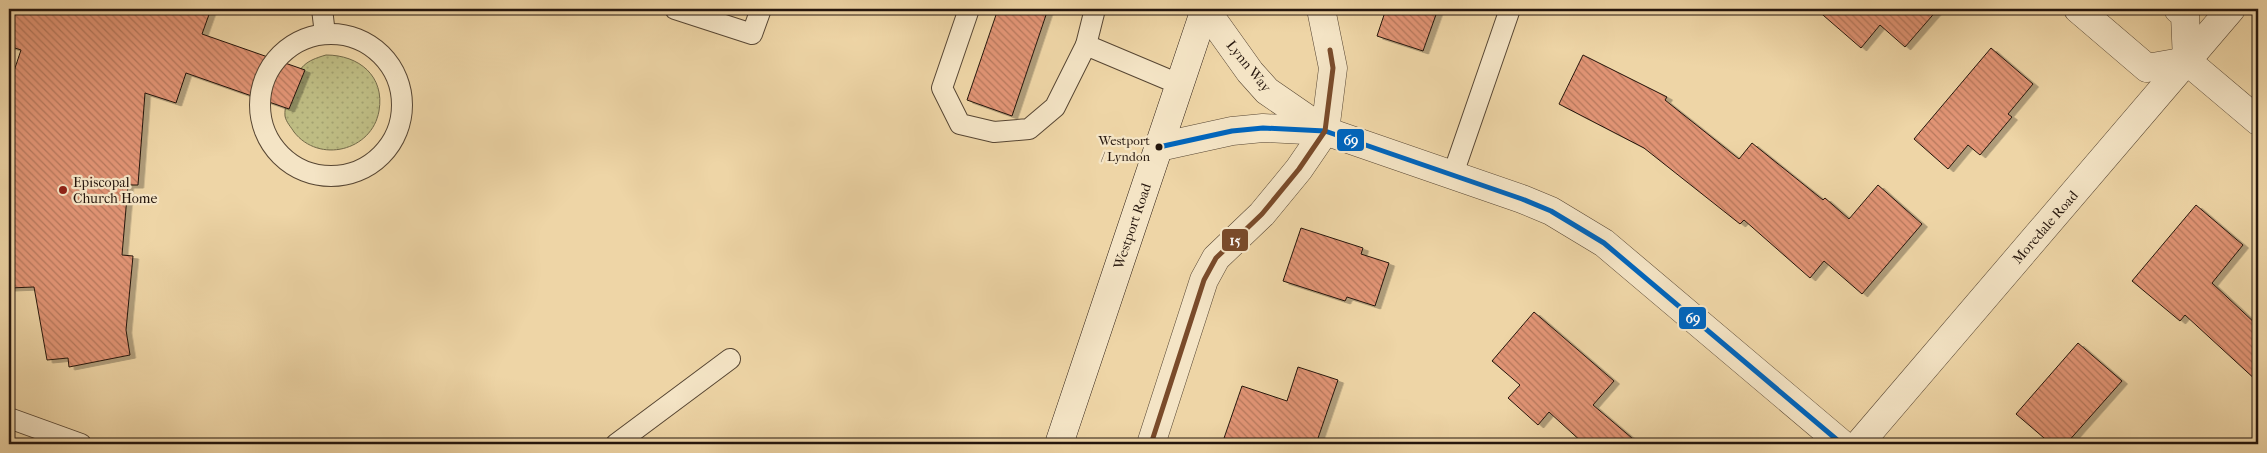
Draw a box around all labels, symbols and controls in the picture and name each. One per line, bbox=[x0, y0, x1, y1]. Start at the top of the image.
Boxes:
street label: Lynn Way bbox=[1223, 37, 1275, 96]
line badge: 69 bbox=[1336, 128, 1365, 152]
text: 69 bbox=[1344, 132, 1358, 149]
place label: Westport / Lyndon bbox=[1097, 133, 1150, 164]
marker: Westport / Lyndon bbox=[1154, 142, 1164, 152]
place label: Episcopal Church Home bbox=[73, 174, 157, 207]
street label: Westport Road bbox=[1110, 181, 1155, 272]
marker: Episcopal Church Home bbox=[57, 184, 69, 196]
street label: Moredale Road bbox=[2009, 187, 2082, 267]
line badge: 15 bbox=[1221, 228, 1249, 252]
text: 15 bbox=[1230, 232, 1241, 249]
line badge: 69 bbox=[1678, 306, 1707, 330]
text: 69 bbox=[1686, 310, 1700, 327]

